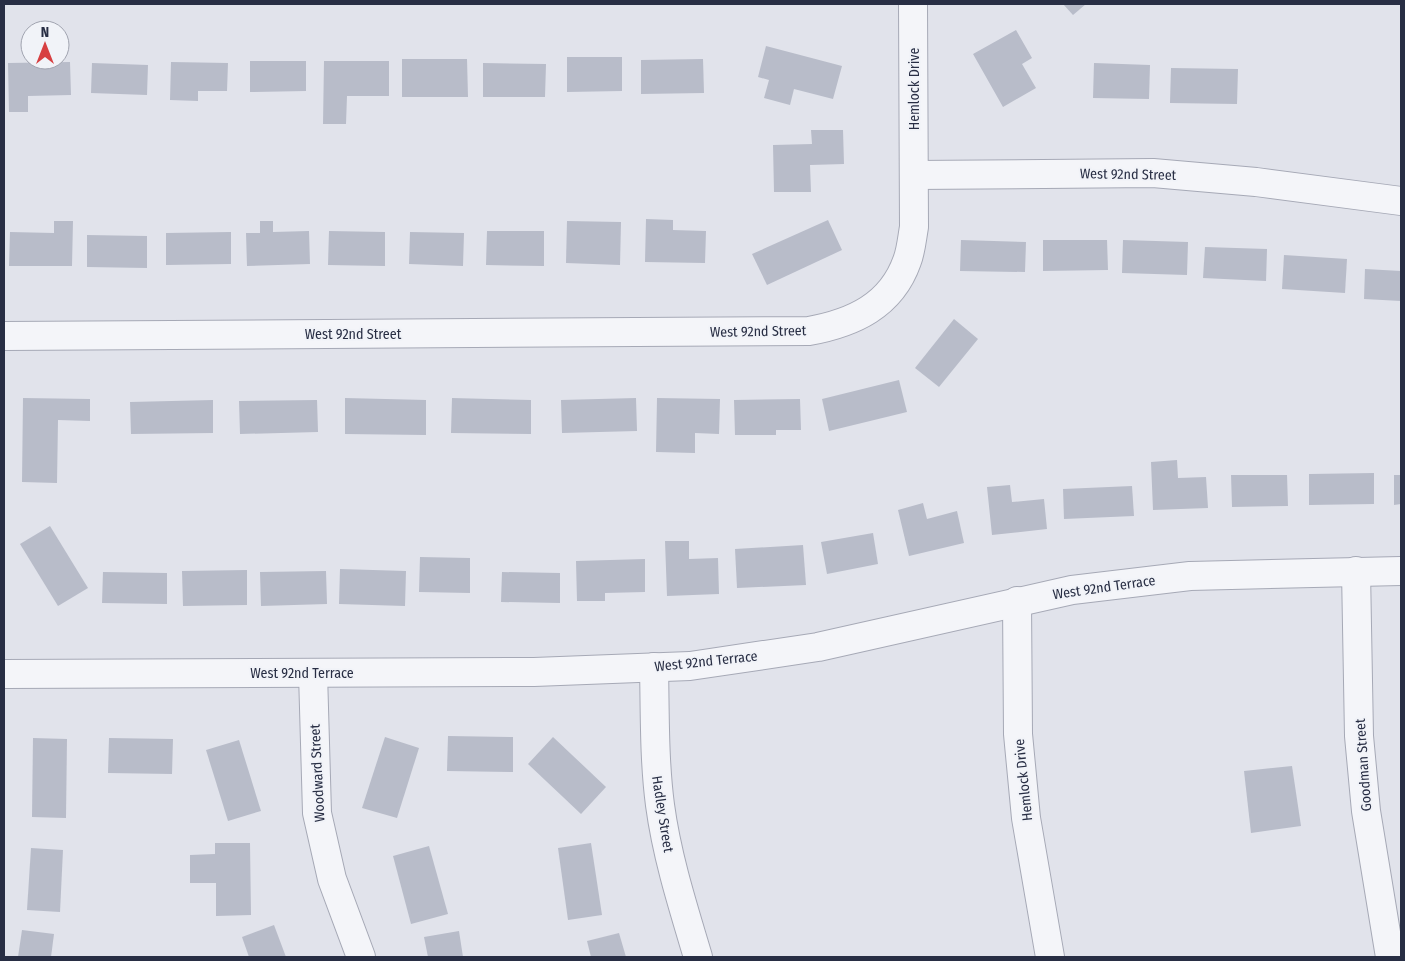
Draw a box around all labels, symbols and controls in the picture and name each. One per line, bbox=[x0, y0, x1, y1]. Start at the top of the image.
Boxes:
north arrow bbox=[20, 20, 70, 70]
text: N bbox=[41, 24, 49, 41]
street label: Hemlock Drive bbox=[906, 48, 923, 130]
street label: West 92nd Street bbox=[1080, 165, 1177, 184]
street label: West 92nd Street bbox=[710, 322, 807, 341]
street label: West 92nd Street bbox=[305, 326, 402, 343]
street label: West 92nd Terrace bbox=[1052, 572, 1157, 603]
street label: West 92nd Terrace bbox=[654, 648, 758, 675]
street label: West 92nd Terrace bbox=[250, 665, 354, 682]
street label: Goodman Street bbox=[1352, 718, 1375, 812]
street label: Woodward Street bbox=[306, 723, 329, 822]
street label: Hemlock Drive bbox=[1011, 738, 1036, 822]
street label: Hadley Street bbox=[648, 775, 677, 854]

